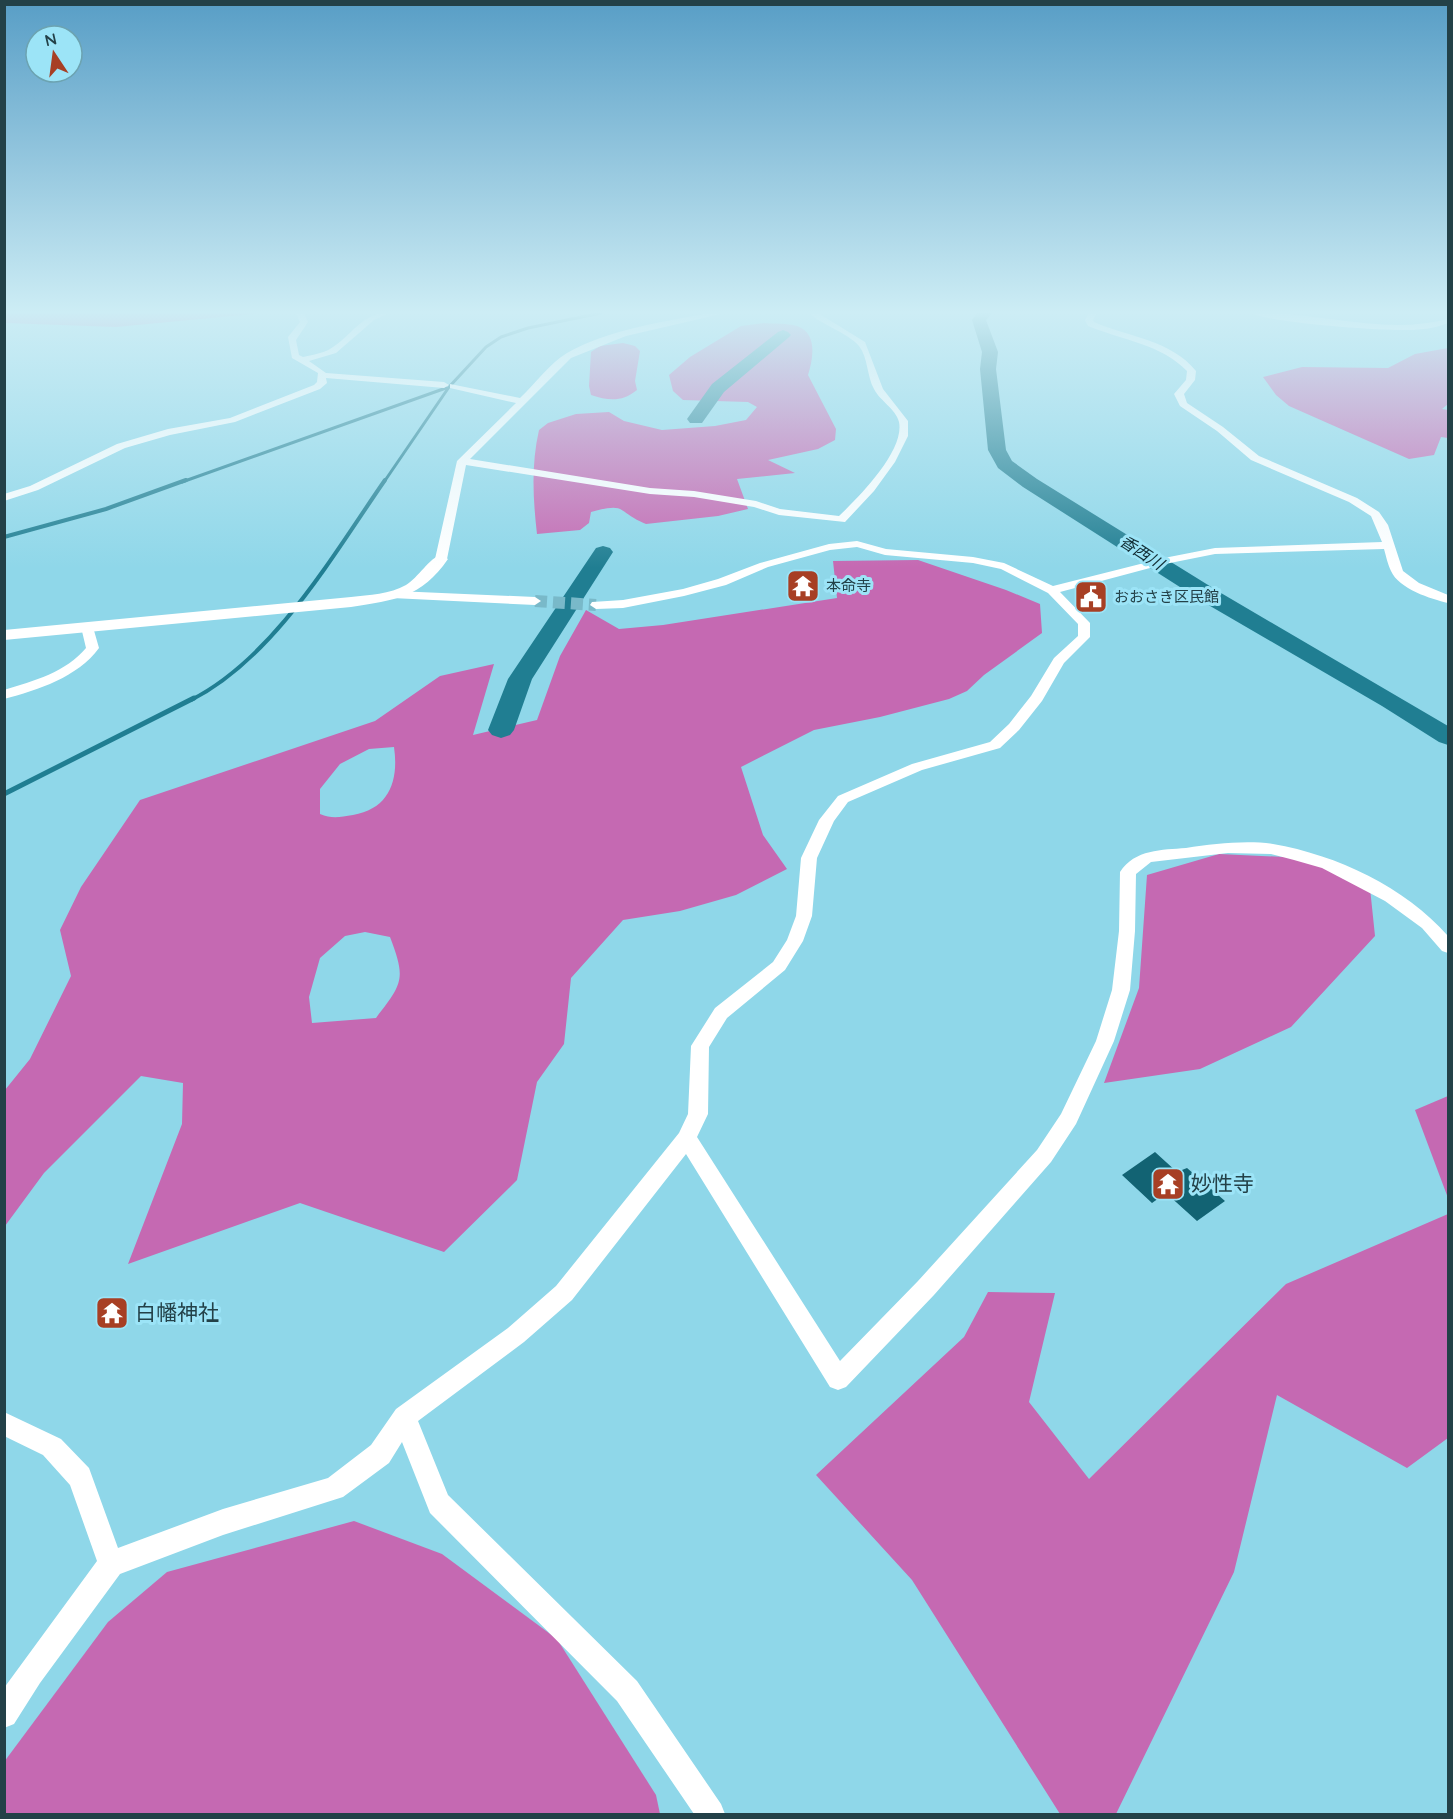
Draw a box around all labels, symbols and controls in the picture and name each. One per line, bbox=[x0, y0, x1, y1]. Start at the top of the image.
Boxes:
north arrow bbox=[24, 24, 84, 84]
text: N bbox=[43, 28, 59, 50]
water label: 香西川 bbox=[1116, 531, 1169, 575]
temple icon: 本命寺 bbox=[785, 568, 821, 604]
place label: 本命寺 bbox=[826, 576, 871, 595]
public building icon: おおさき区民館 bbox=[1073, 579, 1109, 615]
place label: おおさき区民館 bbox=[1114, 587, 1219, 606]
temple icon: 妙性寺 bbox=[1150, 1166, 1186, 1202]
place label: 妙性寺 bbox=[1191, 1170, 1254, 1196]
temple icon: 白幡神社 bbox=[94, 1295, 130, 1331]
place label: 白幡神社 bbox=[135, 1299, 219, 1325]

